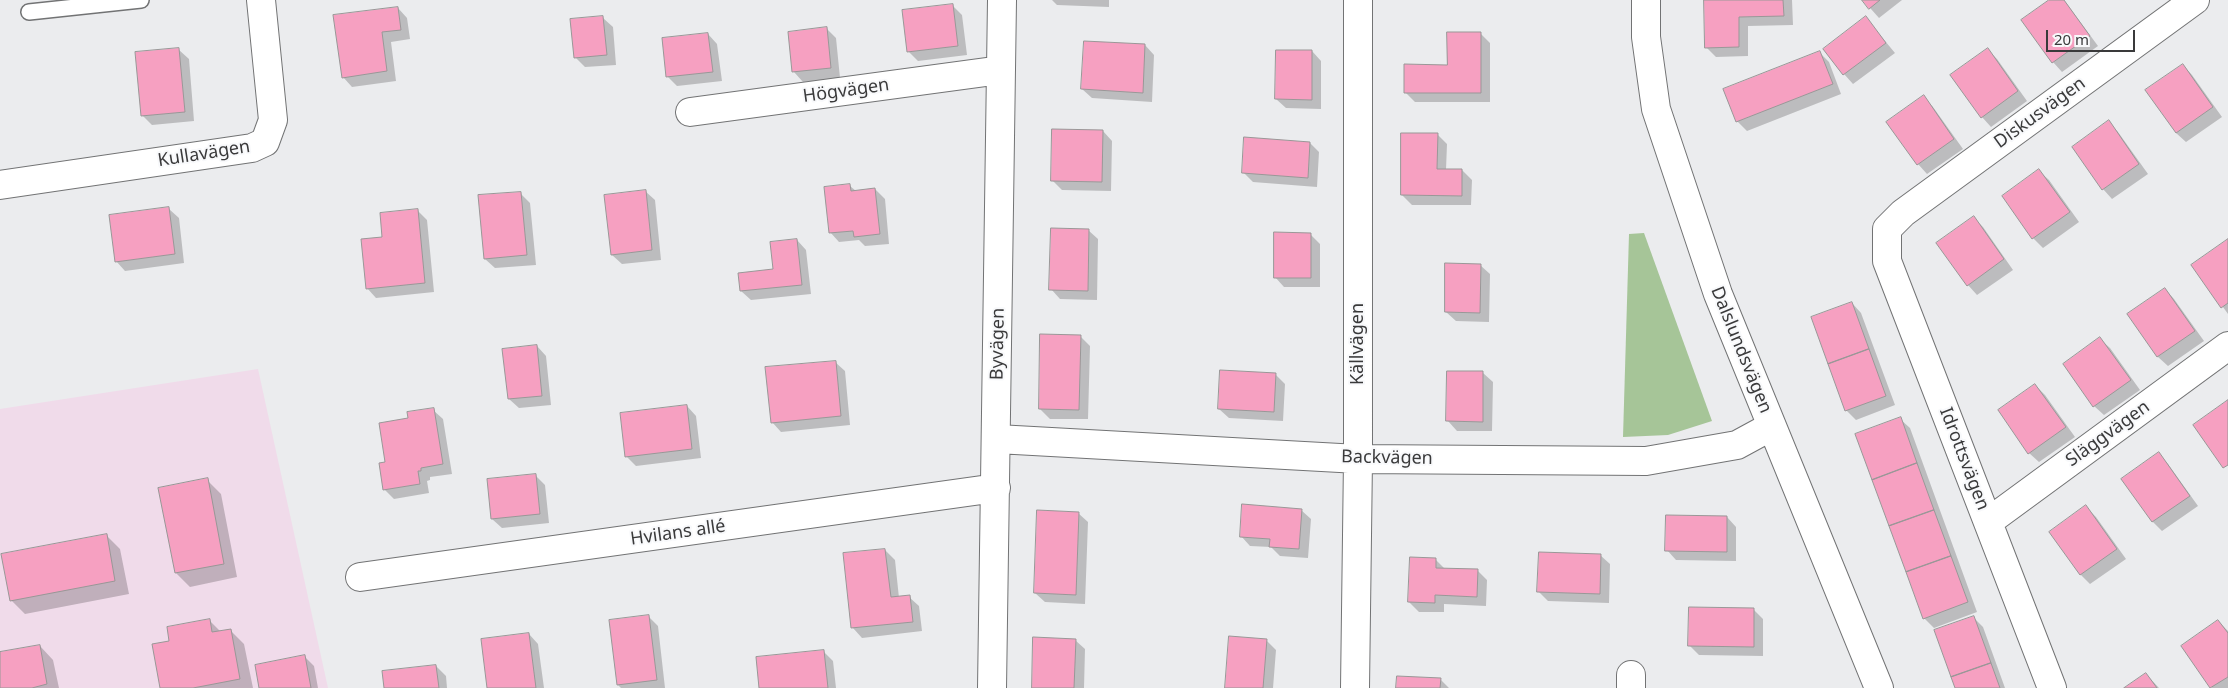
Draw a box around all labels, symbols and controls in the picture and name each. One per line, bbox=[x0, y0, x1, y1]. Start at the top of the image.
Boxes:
scale bar bbox=[2048, 20, 2137, 52]
text: 20 m bbox=[2054, 29, 2089, 49]
street label: Diskusvägen bbox=[1990, 73, 2090, 153]
street label: Högvägen bbox=[801, 74, 891, 108]
street label: Kullavägen bbox=[156, 136, 252, 172]
street label: Dalslundsvägen bbox=[1706, 284, 1776, 416]
street label: Källvägen bbox=[1347, 303, 1369, 385]
street label: Byvägen bbox=[987, 308, 1009, 380]
street label: Släggvägen bbox=[2062, 396, 2154, 472]
street label: Idrottsvägen bbox=[1935, 405, 1993, 513]
street label: Backvägen bbox=[1341, 446, 1433, 470]
street label: Hvilans allé bbox=[629, 516, 727, 550]

